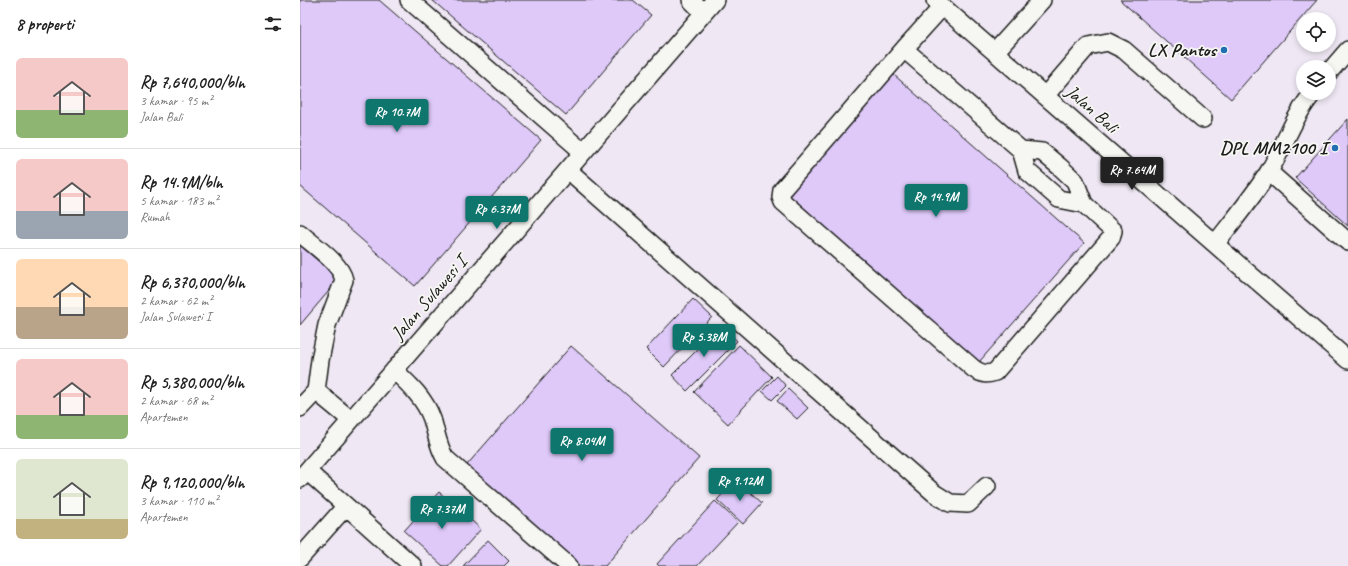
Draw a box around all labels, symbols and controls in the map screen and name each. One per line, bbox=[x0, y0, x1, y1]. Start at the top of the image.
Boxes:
map controls bbox=[1296, 12, 1336, 100]
button: locate bbox=[1296, 12, 1336, 52]
icon: filters bbox=[262, 13, 284, 35]
text: 8 properti bbox=[16, 14, 74, 35]
place label: LX Pantos bbox=[1148, 38, 1218, 62]
marker: LX Pantos bbox=[1219, 45, 1229, 55]
button: layers bbox=[1296, 60, 1336, 100]
text: Rp 7,640,000/bln bbox=[140, 72, 245, 93]
icon: home bbox=[48, 74, 96, 122]
street label: Jalan Bali bbox=[1060, 79, 1125, 140]
text: 3 kamar · 95 m² bbox=[140, 93, 212, 109]
pin: Rp 10.7M bbox=[356, 99, 438, 133]
text: Rp 10.7M bbox=[375, 104, 419, 120]
text: Jalan Bali bbox=[140, 109, 183, 125]
place label: DPL MM2100 I bbox=[1220, 136, 1331, 160]
marker: DPL MM2100 I bbox=[1330, 143, 1340, 153]
pin: Rp 7.64M bbox=[1091, 157, 1173, 191]
text: Rp 7.64M bbox=[1109, 162, 1155, 178]
text: Rp 14.9M/bln bbox=[140, 172, 223, 193]
icon: home bbox=[48, 175, 96, 223]
pin: Rp 14.9M bbox=[895, 184, 977, 218]
text: Rp 14.9M bbox=[914, 189, 958, 205]
text: 5 kamar · 183 m² bbox=[140, 193, 218, 209]
pin: Rp 6.37M bbox=[456, 196, 538, 230]
text: Rp 6.37M bbox=[474, 201, 520, 217]
text: Rumah bbox=[140, 209, 170, 225]
street label: Jalan Sulawesi I bbox=[385, 248, 475, 346]
text: Rp 6,370,000/bln bbox=[140, 272, 245, 293]
icon: home bbox=[48, 275, 96, 323]
text: 2 kamar · 62 m² bbox=[140, 293, 212, 309]
text: Jalan Sulawesi I bbox=[140, 309, 211, 325]
pin: Rp 5.38M bbox=[663, 324, 745, 358]
text: Rp 5.38M bbox=[682, 329, 726, 345]
text: Rp 5,380,000/bln bbox=[140, 372, 244, 393]
icon: home bbox=[48, 375, 96, 423]
text: 2 kamar · 68 m² bbox=[140, 393, 212, 409]
text: Apartemen bbox=[140, 409, 188, 425]
pin: Rp 8.04M bbox=[541, 428, 623, 462]
text: Rp 8.04M bbox=[560, 433, 605, 449]
pin: Rp 9.12M bbox=[699, 468, 781, 502]
text: Rp 9,120,000/bln bbox=[140, 472, 244, 493]
text: Rp 9.12M bbox=[718, 473, 762, 489]
icon: home bbox=[48, 475, 96, 523]
text: 3 kamar · 110 m² bbox=[140, 493, 218, 509]
pin: Rp 7.37M bbox=[401, 496, 483, 530]
text: Rp 7.37M bbox=[420, 501, 464, 517]
text: Apartemen bbox=[140, 509, 188, 525]

